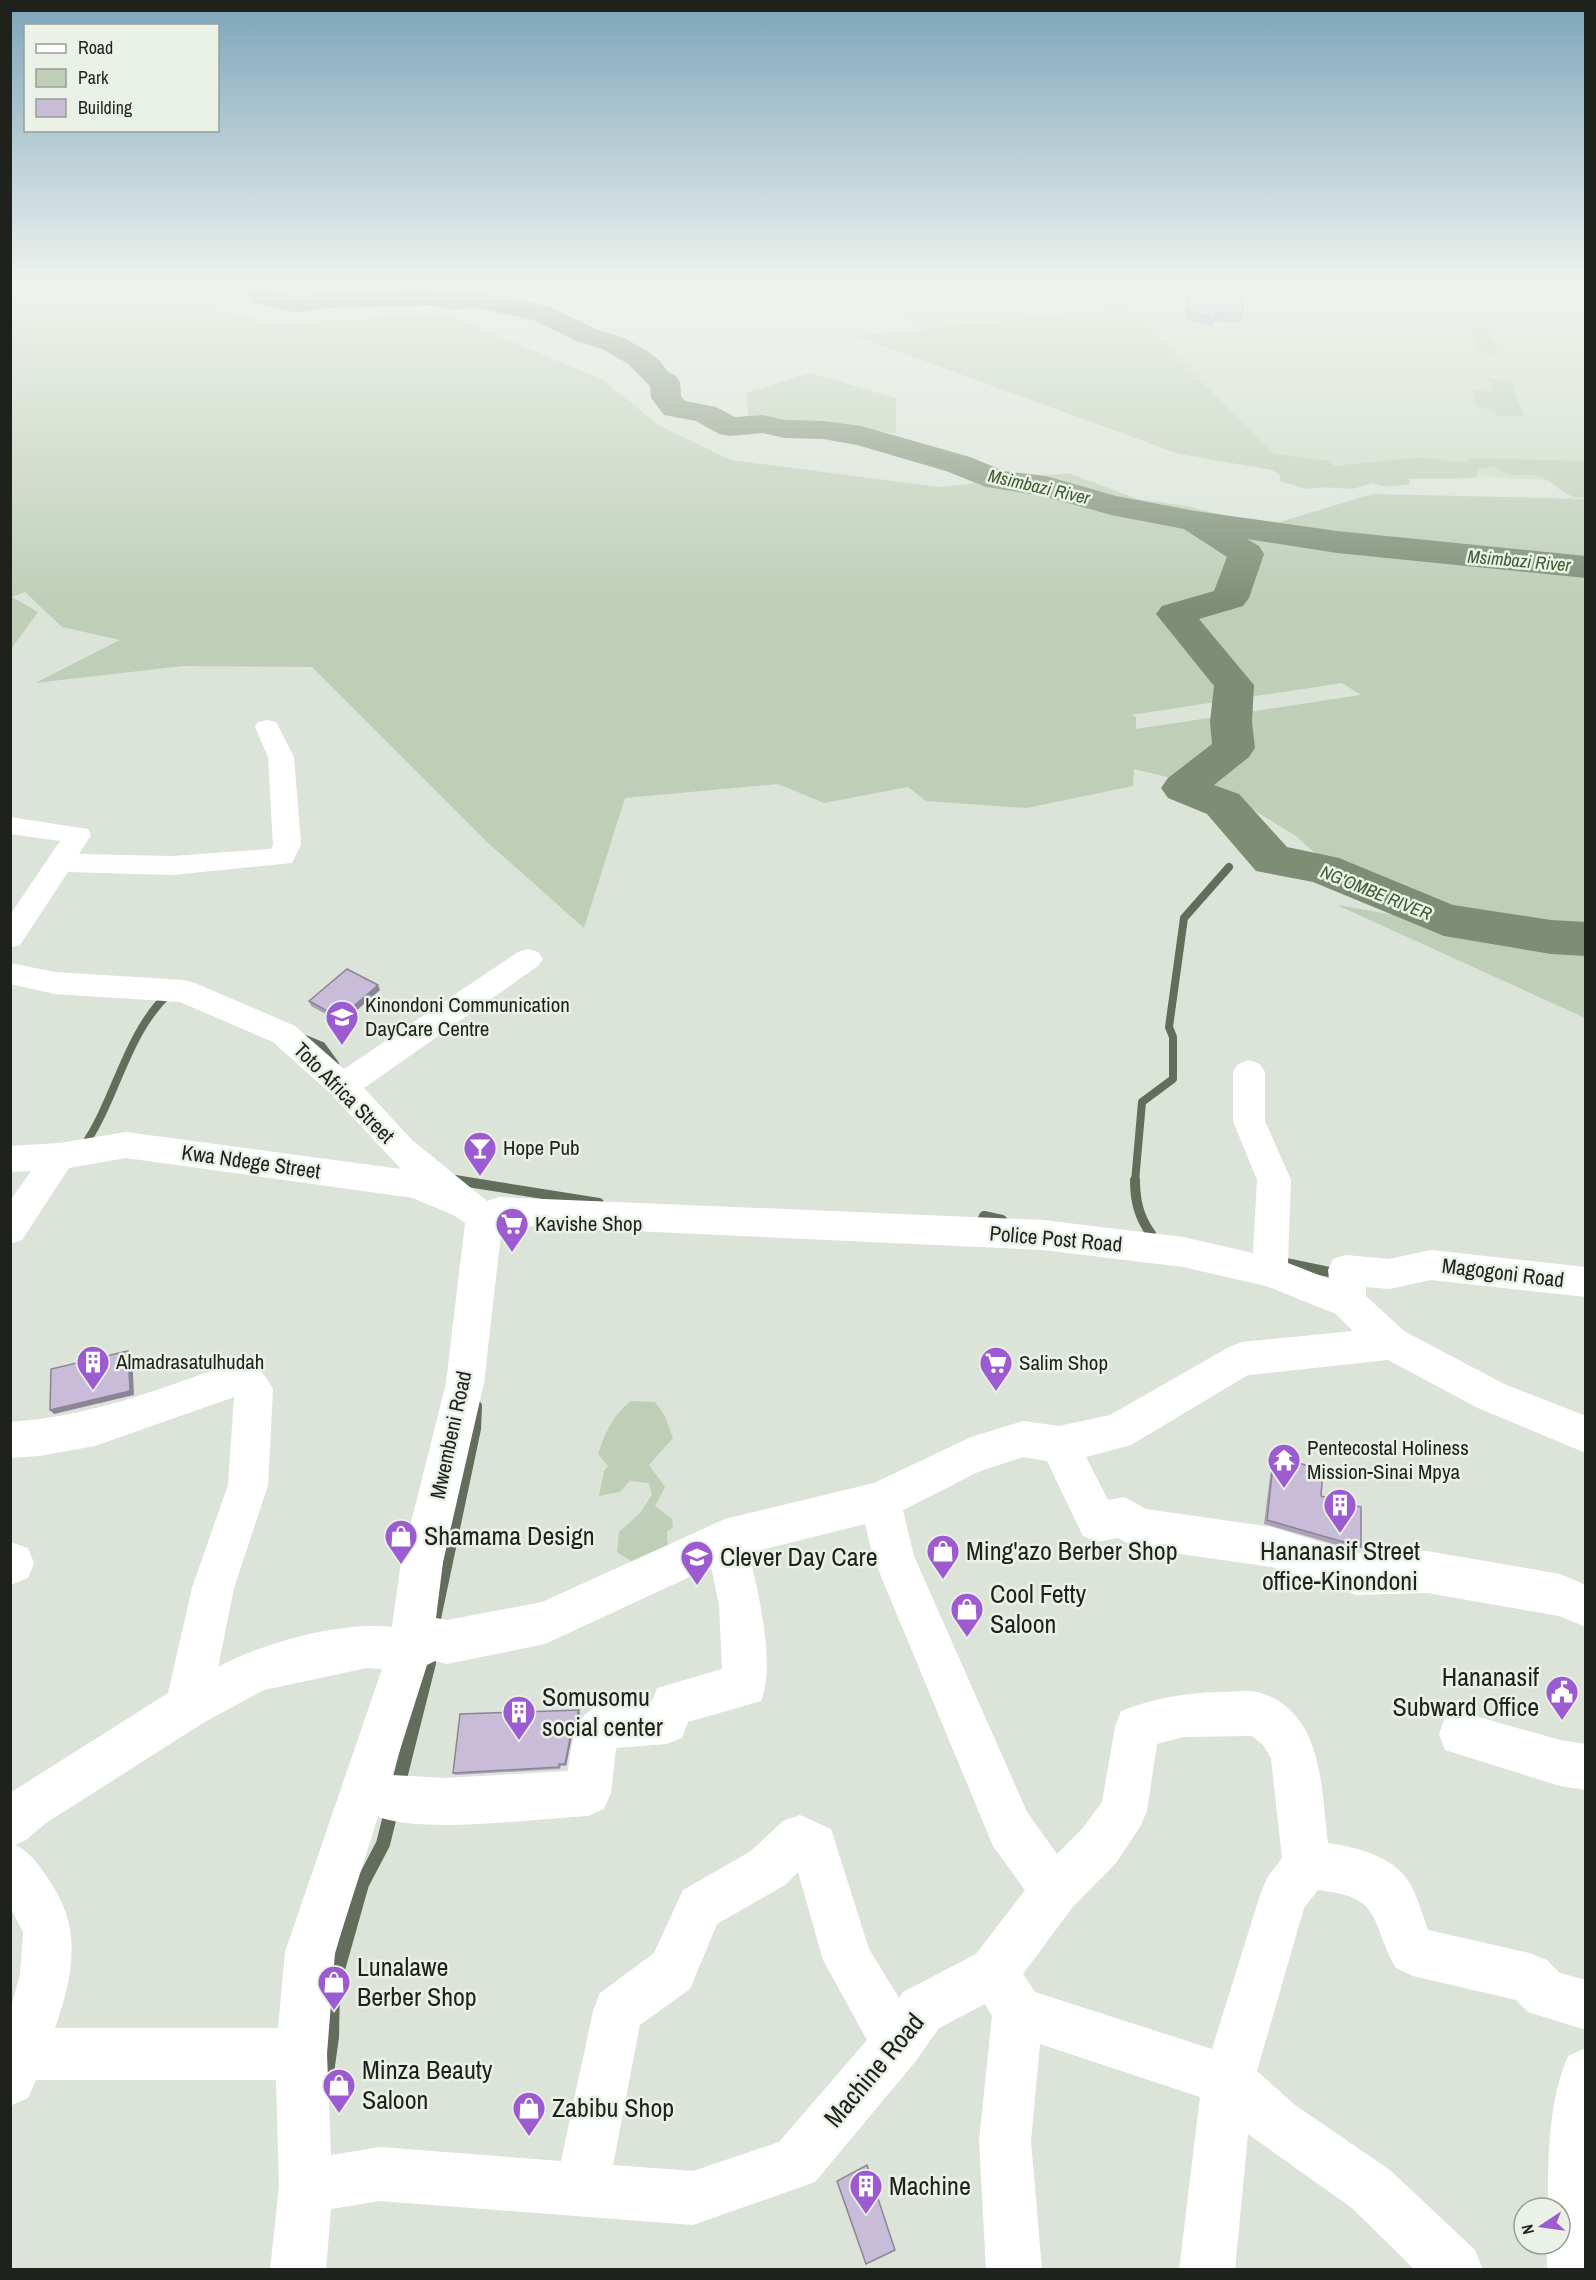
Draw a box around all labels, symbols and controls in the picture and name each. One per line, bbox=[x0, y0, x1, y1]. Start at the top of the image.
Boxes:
legend bbox=[24, 24, 219, 132]
text: Road bbox=[78, 35, 113, 60]
text: Park bbox=[78, 65, 109, 90]
text: Building bbox=[78, 95, 133, 120]
water label: Msimbazi River bbox=[986, 463, 1093, 511]
water label: Msimbazi River bbox=[1466, 544, 1573, 578]
water label: NG'OMBE RIVER bbox=[1317, 859, 1436, 926]
place label: Kinondoni Communication DayCare Centre bbox=[365, 990, 570, 1043]
school or university icon: Kinondoni Communication DayCare Centre bbox=[324, 999, 360, 1046]
street label: Toto Africa Street bbox=[287, 1036, 401, 1150]
bar icon: Hope Pub bbox=[462, 1130, 498, 1177]
place label: Hope Pub bbox=[503, 1133, 580, 1162]
street label: Kwa Ndege Street bbox=[180, 1137, 322, 1186]
supermarket icon: Kavishe Shop bbox=[494, 1206, 530, 1253]
place label: Kavishe Shop bbox=[535, 1209, 642, 1238]
street label: Police Post Road bbox=[989, 1218, 1124, 1259]
street label: Magogoni Road bbox=[1440, 1251, 1566, 1294]
building icon: Almadrasatulhudah bbox=[75, 1344, 111, 1391]
supermarket icon: Salim Shop bbox=[978, 1345, 1014, 1392]
place label: Almadrasatulhudah bbox=[115, 1347, 264, 1376]
place label: Salim Shop bbox=[1019, 1348, 1108, 1377]
street label: Mwembeni Road bbox=[423, 1368, 478, 1502]
place label: Pentecostal Holiness Mission-Sinai Mpya bbox=[1307, 1433, 1469, 1486]
temple icon: Pentecostal Holiness Mission-Sinai Mpya bbox=[1266, 1442, 1302, 1489]
building icon: Hananasif Street office-Kinondoni bbox=[1322, 1487, 1358, 1534]
shop icon: Shamama Design bbox=[383, 1518, 419, 1565]
place label: Shamama Design bbox=[424, 1518, 595, 1553]
shop icon: Ming'azo Berber Shop bbox=[925, 1533, 961, 1580]
place label: Ming'azo Berber Shop bbox=[966, 1533, 1177, 1568]
place label: Hananasif Street office-Kinondoni bbox=[1260, 1533, 1420, 1598]
school or university icon: Clever Day Care bbox=[679, 1539, 715, 1586]
place label: Clever Day Care bbox=[720, 1539, 878, 1574]
place label: Cool Fetty Saloon bbox=[990, 1576, 1086, 1641]
shop icon: Cool Fetty Saloon bbox=[949, 1591, 985, 1638]
place label: Hananasif Subward Office bbox=[1392, 1659, 1539, 1724]
public building icon: Hananasif Subward Office bbox=[1544, 1674, 1580, 1721]
place label: Somusomu social center bbox=[542, 1679, 663, 1744]
building icon: Somusomu social center bbox=[501, 1694, 537, 1741]
place label: Lunalawe Berber Shop bbox=[357, 1949, 477, 2014]
shop icon: Lunalawe Berber Shop bbox=[316, 1964, 352, 2011]
street label: Machine Road bbox=[816, 2005, 932, 2134]
place label: Minza Beauty Saloon bbox=[362, 2052, 493, 2117]
shop icon: Minza Beauty Saloon bbox=[321, 2067, 357, 2114]
shop icon: Zabibu Shop bbox=[511, 2090, 547, 2137]
place label: Zabibu Shop bbox=[552, 2090, 674, 2125]
building icon: Machine bbox=[848, 2168, 884, 2215]
place label: Machine bbox=[889, 2168, 971, 2203]
north arrow bbox=[1512, 2196, 1572, 2256]
text: N bbox=[1516, 2222, 1539, 2236]

